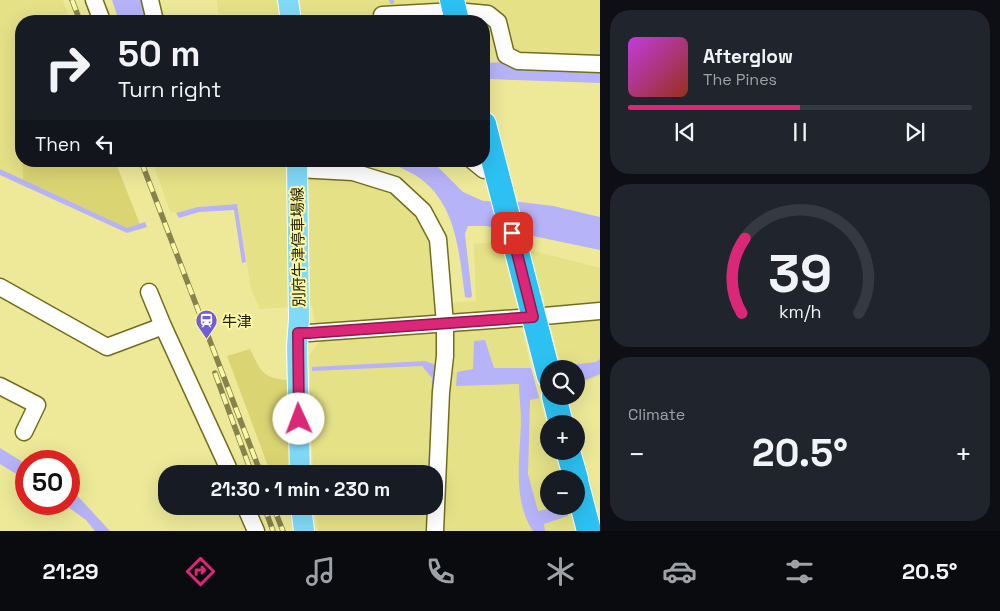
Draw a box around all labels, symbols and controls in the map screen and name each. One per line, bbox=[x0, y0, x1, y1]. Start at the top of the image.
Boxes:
text: 50 m bbox=[118, 32, 200, 76]
icon: right bbox=[35, 35, 100, 100]
text: Afterglow bbox=[703, 44, 793, 69]
text: The Pines bbox=[703, 69, 777, 90]
text: Turn right bbox=[118, 75, 221, 103]
icon: previous bbox=[671, 118, 699, 146]
icon: pause bbox=[786, 118, 814, 146]
icon: next bbox=[901, 118, 929, 146]
icon: left bbox=[91, 130, 119, 158]
text: Then bbox=[35, 132, 81, 157]
street label: 別府牛津停車場線 bbox=[287, 187, 309, 307]
pin bbox=[491, 212, 533, 254]
icon: arrive bbox=[498, 219, 526, 247]
text: 39 bbox=[768, 241, 832, 307]
text: km/h bbox=[779, 300, 821, 323]
station icon: 牛津 bbox=[194, 309, 218, 340]
place label: 牛津 bbox=[222, 312, 252, 331]
map controls bbox=[540, 360, 585, 515]
button: search bbox=[540, 360, 585, 405]
position arrow bbox=[272, 392, 324, 444]
text: Climate bbox=[628, 404, 685, 425]
button: + bbox=[540, 415, 585, 460]
text: 20.5° bbox=[752, 429, 848, 477]
text: − bbox=[628, 436, 645, 472]
text: + bbox=[955, 436, 972, 472]
speed limit sign: 50 bbox=[15, 450, 80, 515]
button: − bbox=[540, 470, 585, 515]
text: 21:30 · 1 min · 230 m bbox=[211, 477, 390, 502]
icon: directions bbox=[183, 554, 218, 589]
icon: music bbox=[303, 554, 338, 589]
icon: phone bbox=[423, 554, 458, 589]
icon: climate bbox=[543, 554, 578, 589]
icon: car bbox=[662, 554, 697, 589]
icon: filters bbox=[782, 554, 817, 589]
text: 21:29 bbox=[42, 557, 99, 585]
text: 20.5° bbox=[902, 557, 958, 585]

